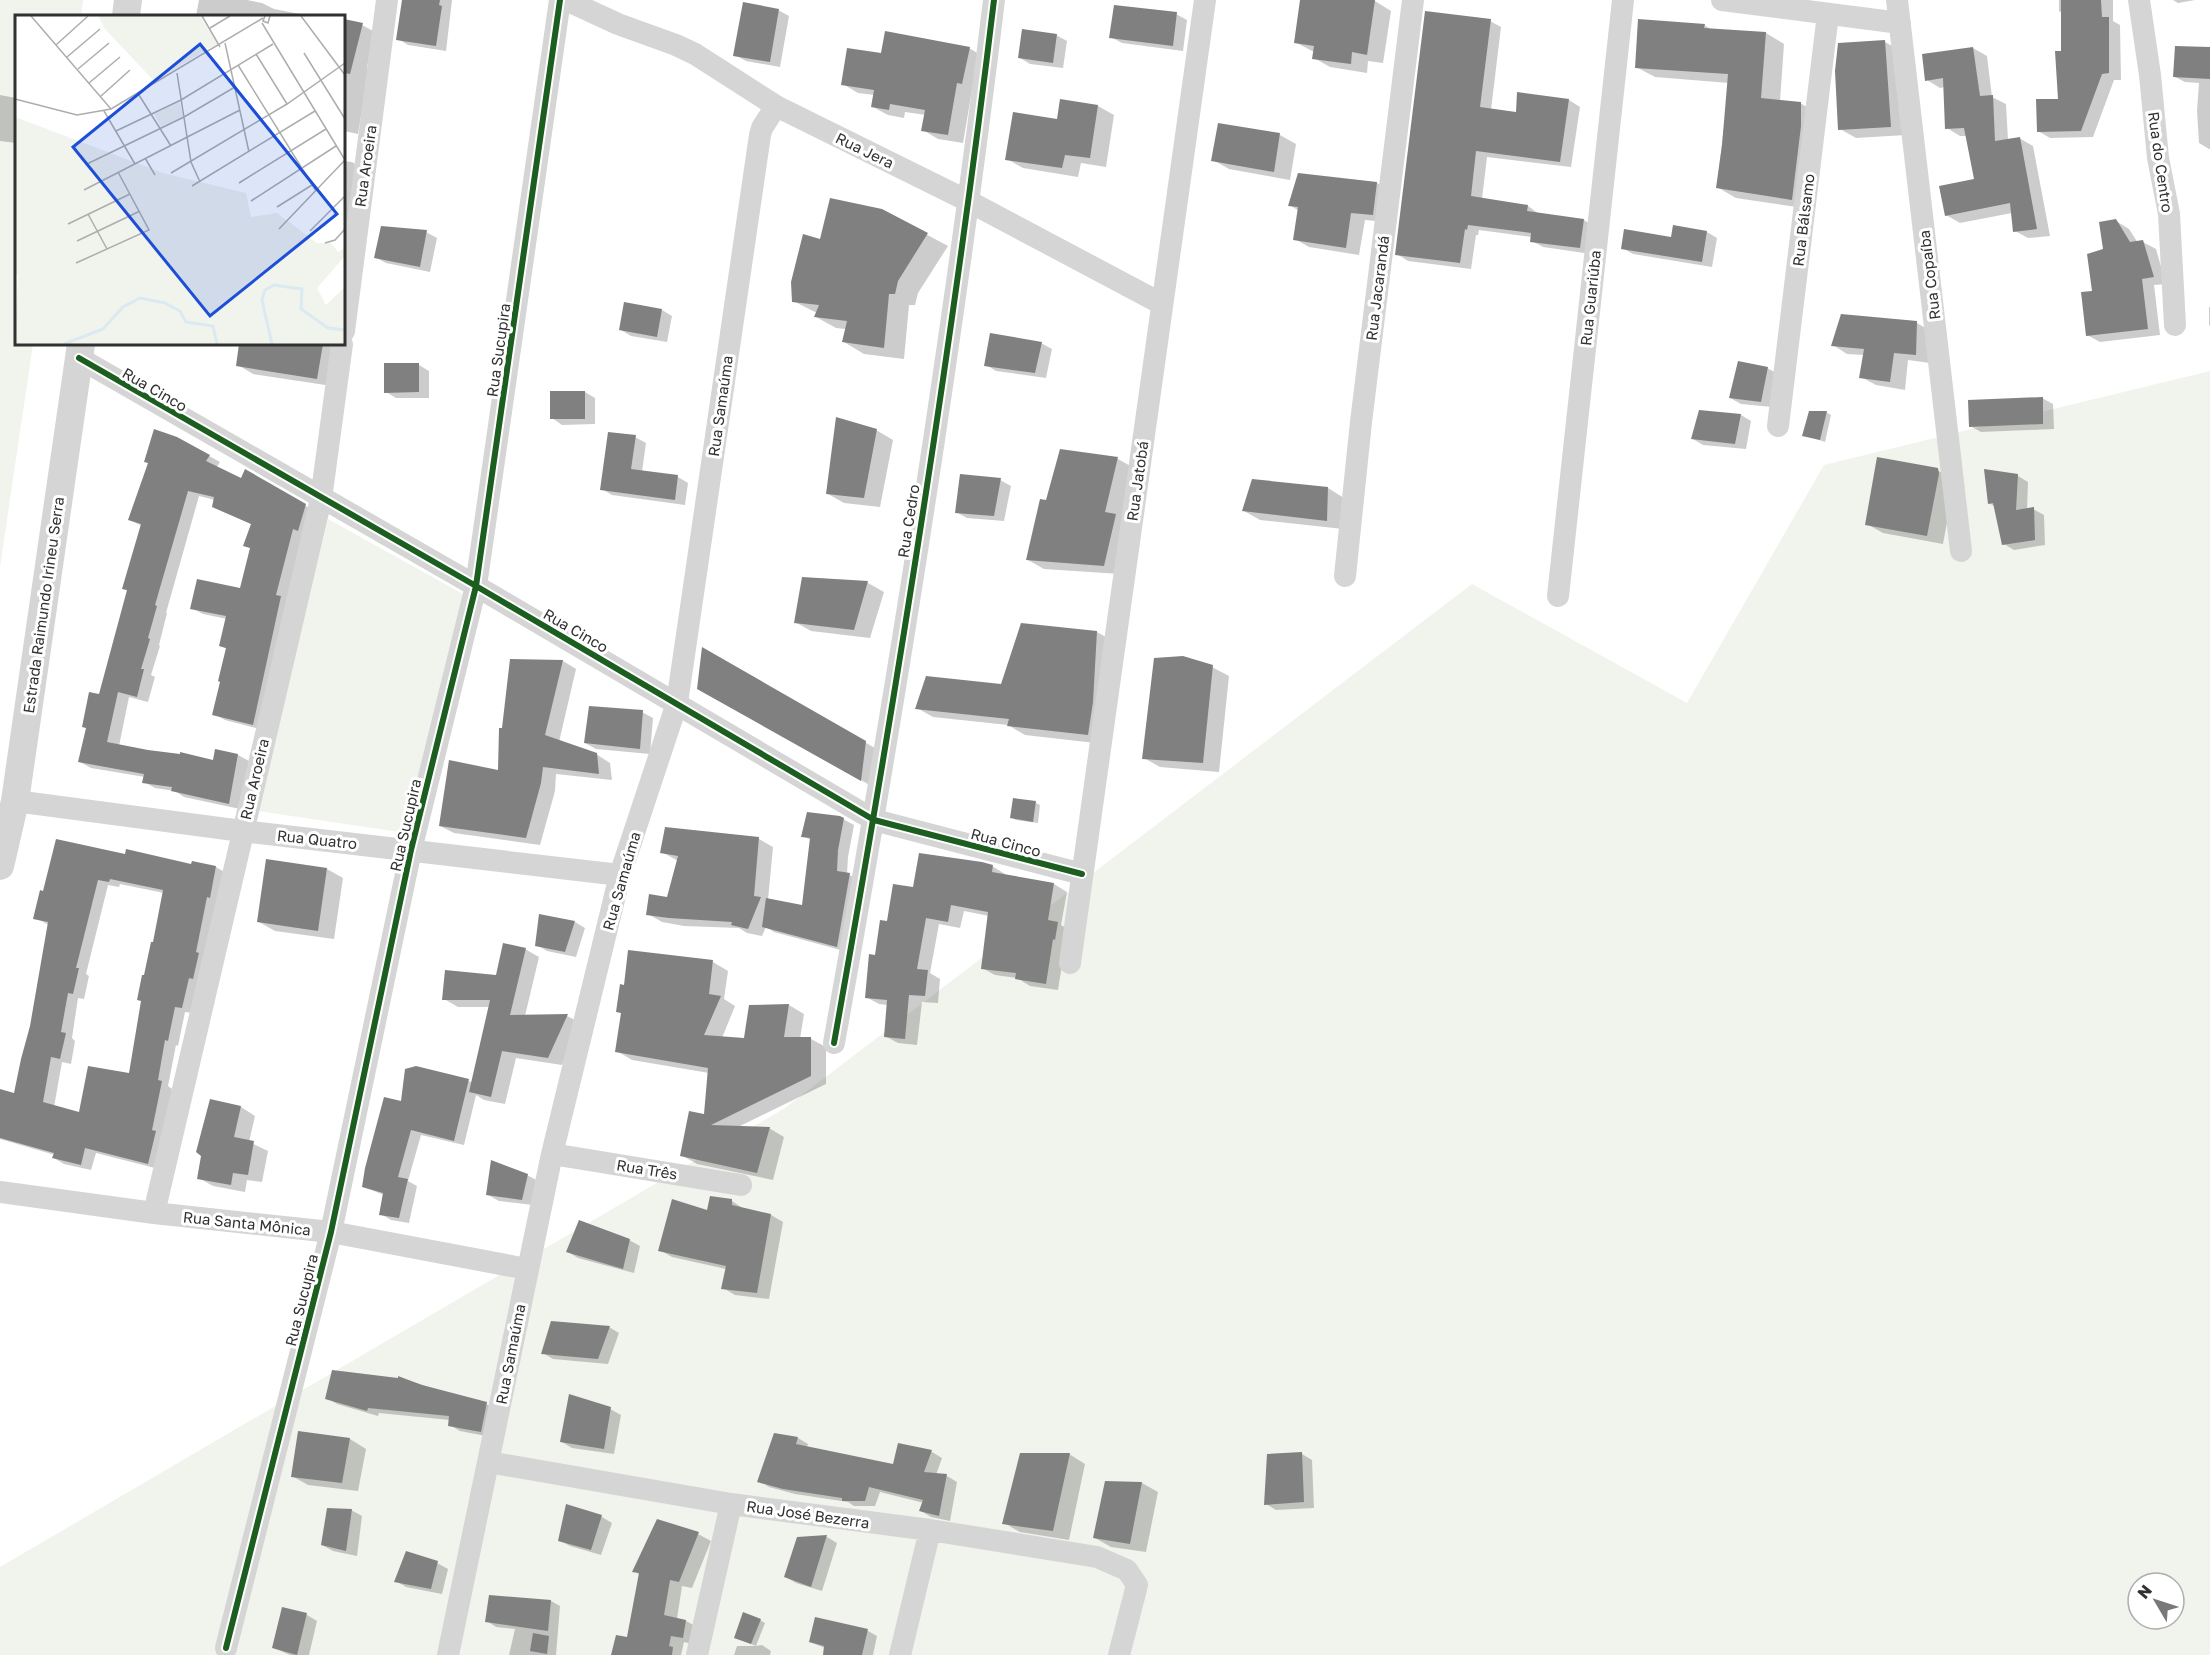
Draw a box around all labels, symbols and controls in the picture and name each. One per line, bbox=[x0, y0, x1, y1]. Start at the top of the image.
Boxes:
inset map bbox=[15, 15, 345, 345]
street label: Rua do Centro bbox=[2145, 110, 2177, 214]
street label: Rua Aroeira bbox=[350, 124, 380, 208]
street label: Rua Jera bbox=[833, 128, 897, 172]
street label: Rua Bálsamo bbox=[1788, 173, 1818, 267]
street label: Rua Copaíba bbox=[1915, 229, 1943, 321]
street label: Rua Jacarandá bbox=[1362, 234, 1392, 342]
street label: Rua Guariúba bbox=[1576, 249, 1604, 347]
street label: Rua Sucupira bbox=[483, 302, 513, 398]
street label: Rua Samaúma bbox=[704, 354, 736, 458]
street label: Rua Cinco bbox=[119, 363, 191, 415]
street label: Rua Jatobá bbox=[1122, 440, 1152, 522]
street label: Rua Cedro bbox=[893, 483, 923, 559]
street label: Estrada Raimundo Irineu Serra bbox=[19, 496, 67, 714]
street label: Rua Cinco bbox=[540, 604, 612, 656]
street label: Rua Aroeira bbox=[236, 737, 272, 821]
street label: Rua Sucupira bbox=[386, 777, 424, 873]
street label: Rua Cinco bbox=[969, 824, 1043, 860]
street label: Rua Quatro bbox=[276, 826, 358, 852]
street label: Rua Samaúma bbox=[598, 830, 644, 932]
street label: Rua Três bbox=[615, 1155, 679, 1183]
street label: Rua Santa Mônica bbox=[182, 1207, 312, 1239]
street label: Rua Sucupira bbox=[281, 1252, 321, 1348]
street label: Rua Samaúma bbox=[491, 1302, 529, 1406]
street label: Rua José Bezerra bbox=[745, 1496, 871, 1532]
north arrow bbox=[2126, 1571, 2186, 1631]
text: N bbox=[2133, 1581, 2156, 1603]

